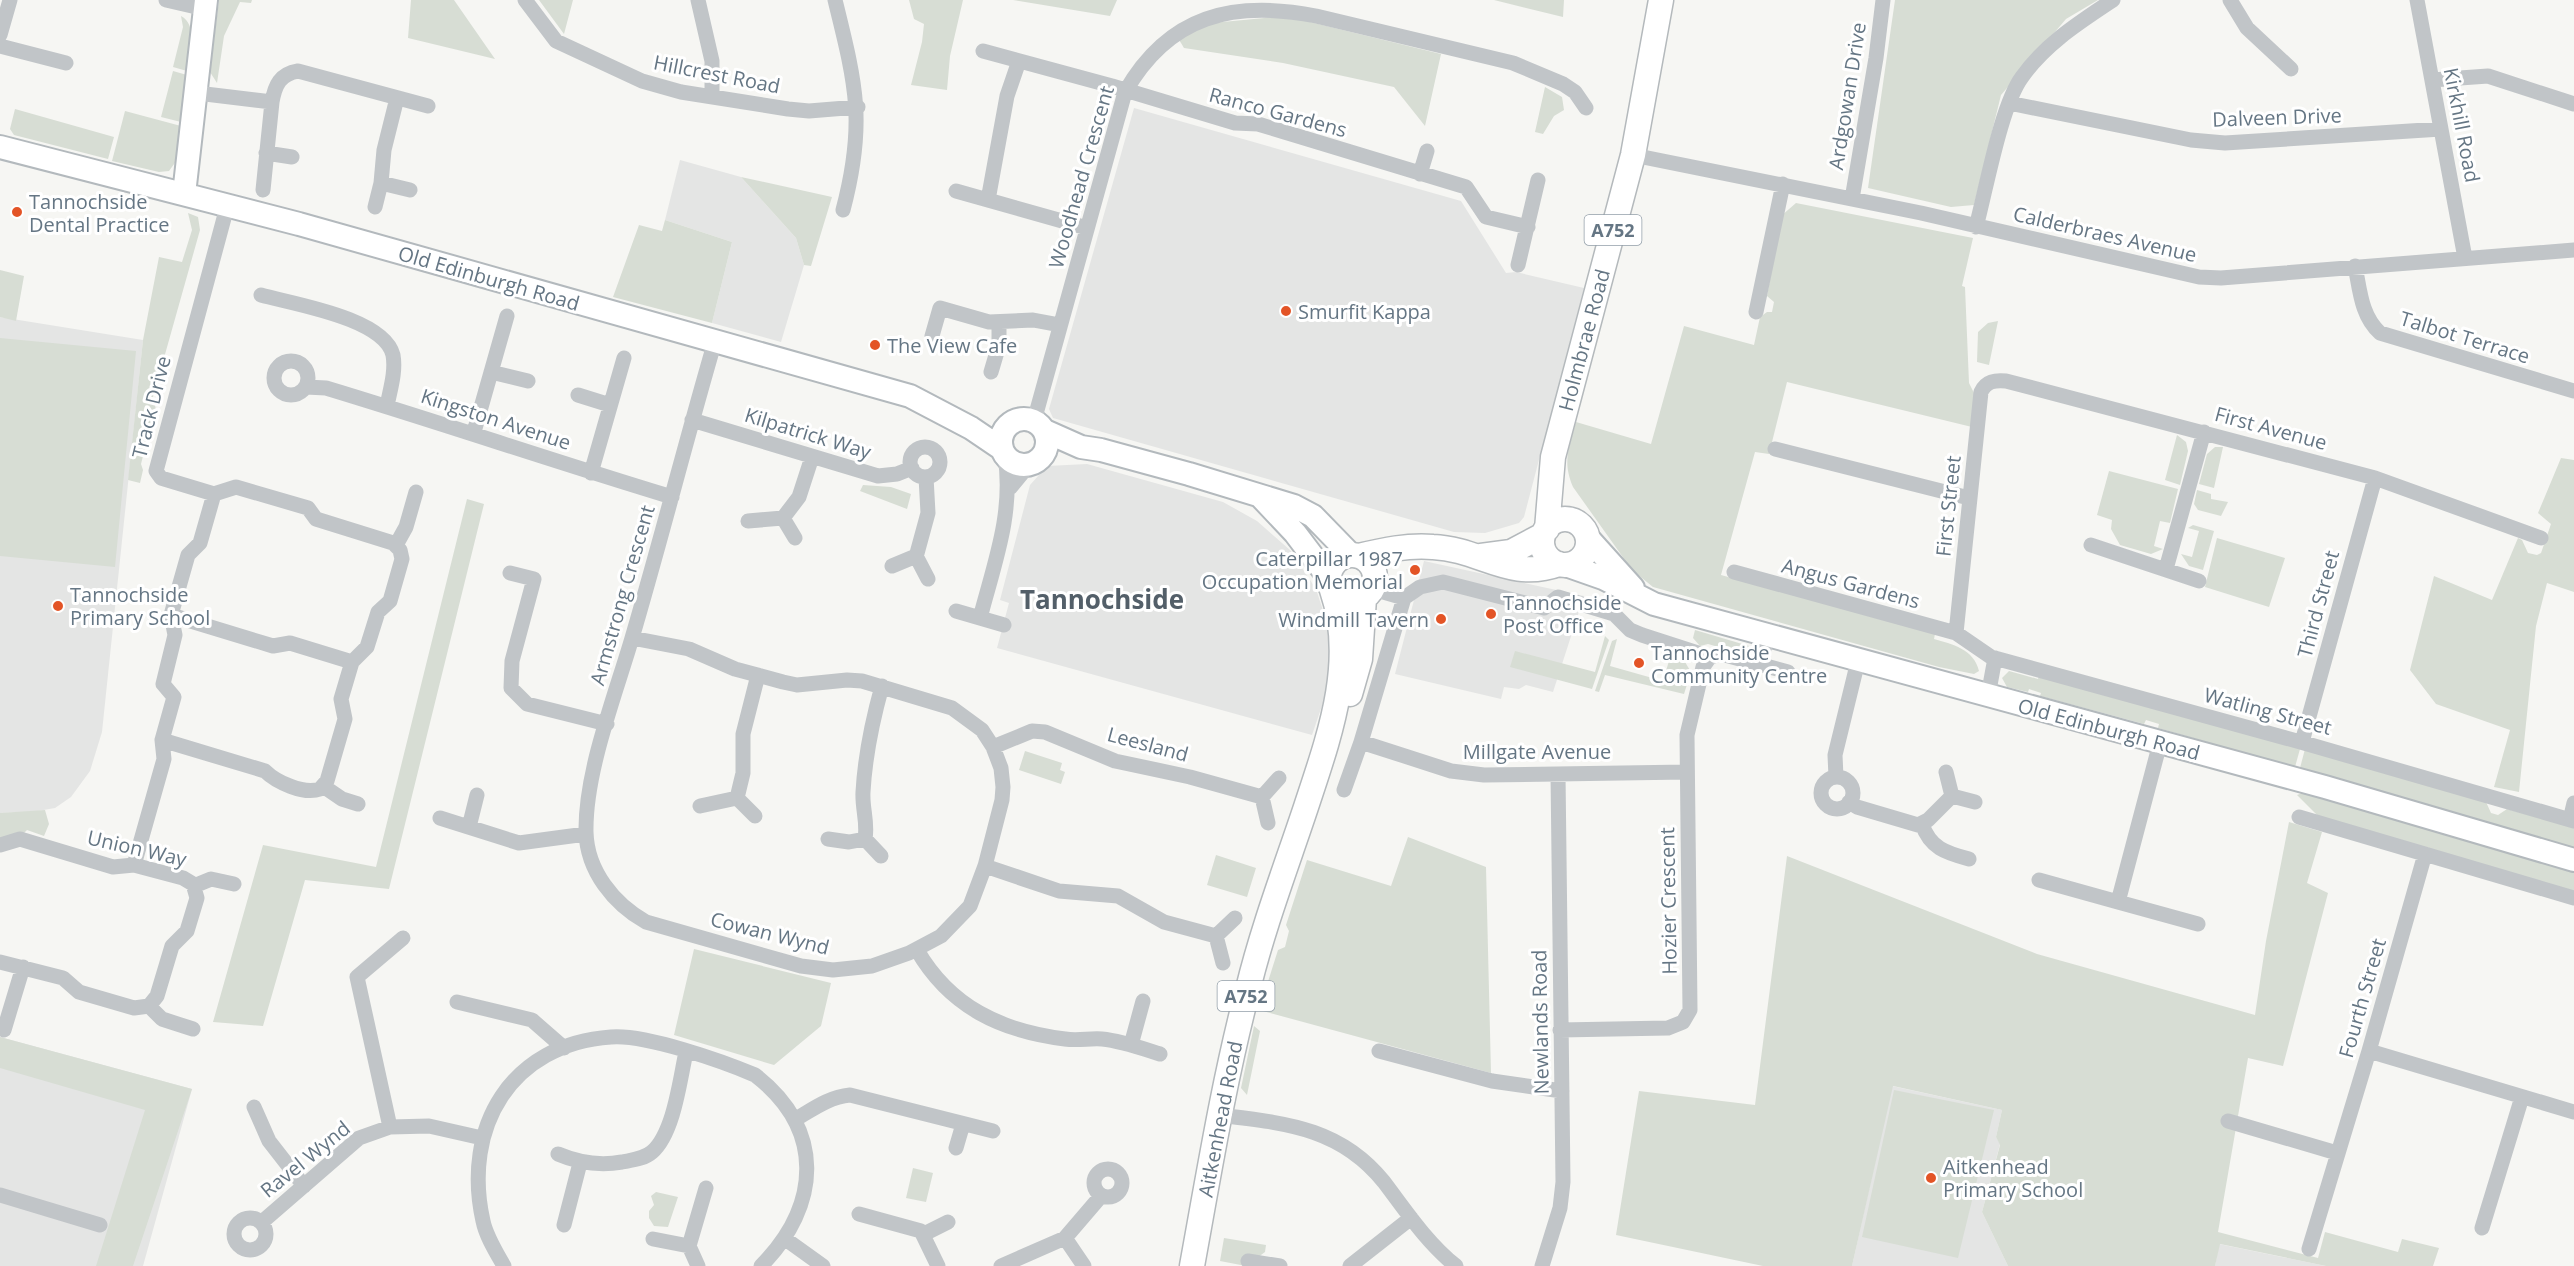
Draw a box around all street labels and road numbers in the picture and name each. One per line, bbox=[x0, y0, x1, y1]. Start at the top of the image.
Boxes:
street label: Ardgowan Drive bbox=[1822, 20, 1872, 172]
street label: Hillcrest Road bbox=[651, 48, 783, 100]
street label: Kirkhill Road bbox=[2438, 65, 2486, 185]
street label: Ranco Gardens bbox=[1206, 81, 1350, 143]
street label: Woodhead Crescent bbox=[1042, 83, 1120, 271]
street label: Dalveen Drive bbox=[2212, 101, 2342, 133]
street label: Calderbraes Avenue bbox=[2011, 200, 2199, 268]
road number: A752 bbox=[1584, 215, 1642, 245]
street label: Old Edinburgh Road bbox=[395, 239, 583, 317]
street label: Holmbrae Road bbox=[1552, 266, 1616, 414]
street label: Talbot Terrace bbox=[2397, 304, 2533, 370]
street label: Track Drive bbox=[125, 353, 177, 461]
street label: Kingston Avenue bbox=[418, 382, 574, 456]
street label: First Avenue bbox=[2212, 400, 2330, 456]
street label: Kilpatrick Way bbox=[741, 401, 875, 465]
street label: First Street bbox=[1929, 454, 1967, 558]
street label: Armstrong Crescent bbox=[583, 502, 661, 688]
street label: Third Street bbox=[2291, 547, 2345, 661]
street label: Angus Gardens bbox=[1779, 552, 1923, 614]
street label: Watling Street bbox=[2201, 681, 2335, 741]
street label: Old Edinburgh Road bbox=[2015, 692, 2203, 766]
street label: Leesland bbox=[1104, 720, 1192, 768]
street label: Millgate Avenue bbox=[1463, 738, 1611, 765]
street label: Union Way bbox=[85, 823, 190, 873]
street label: Hozier Crescent bbox=[1653, 827, 1683, 975]
street label: Cowan Wynd bbox=[708, 905, 832, 961]
street label: Fourth Street bbox=[2332, 935, 2392, 1061]
street label: Newlands Road bbox=[1525, 949, 1555, 1095]
road number: A752 bbox=[1218, 981, 1274, 1011]
street label: Aitkenhead Road bbox=[1192, 1039, 1248, 1199]
street label: Ravel Wynd bbox=[255, 1115, 355, 1203]

